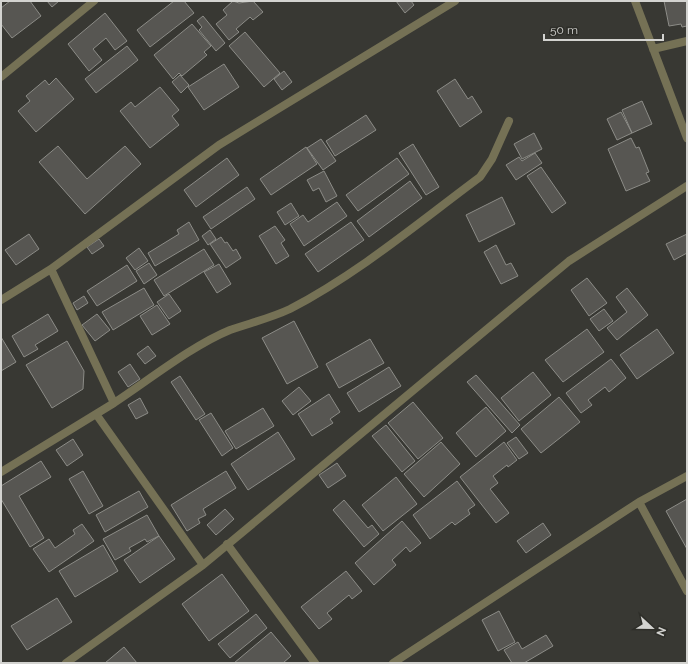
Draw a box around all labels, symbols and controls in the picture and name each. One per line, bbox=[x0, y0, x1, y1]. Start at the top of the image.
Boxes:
scale bar bbox=[544, 16, 663, 42]
text: 50 m bbox=[550, 23, 578, 37]
north arrow bbox=[632, 608, 672, 648]
text: N bbox=[653, 625, 668, 638]

